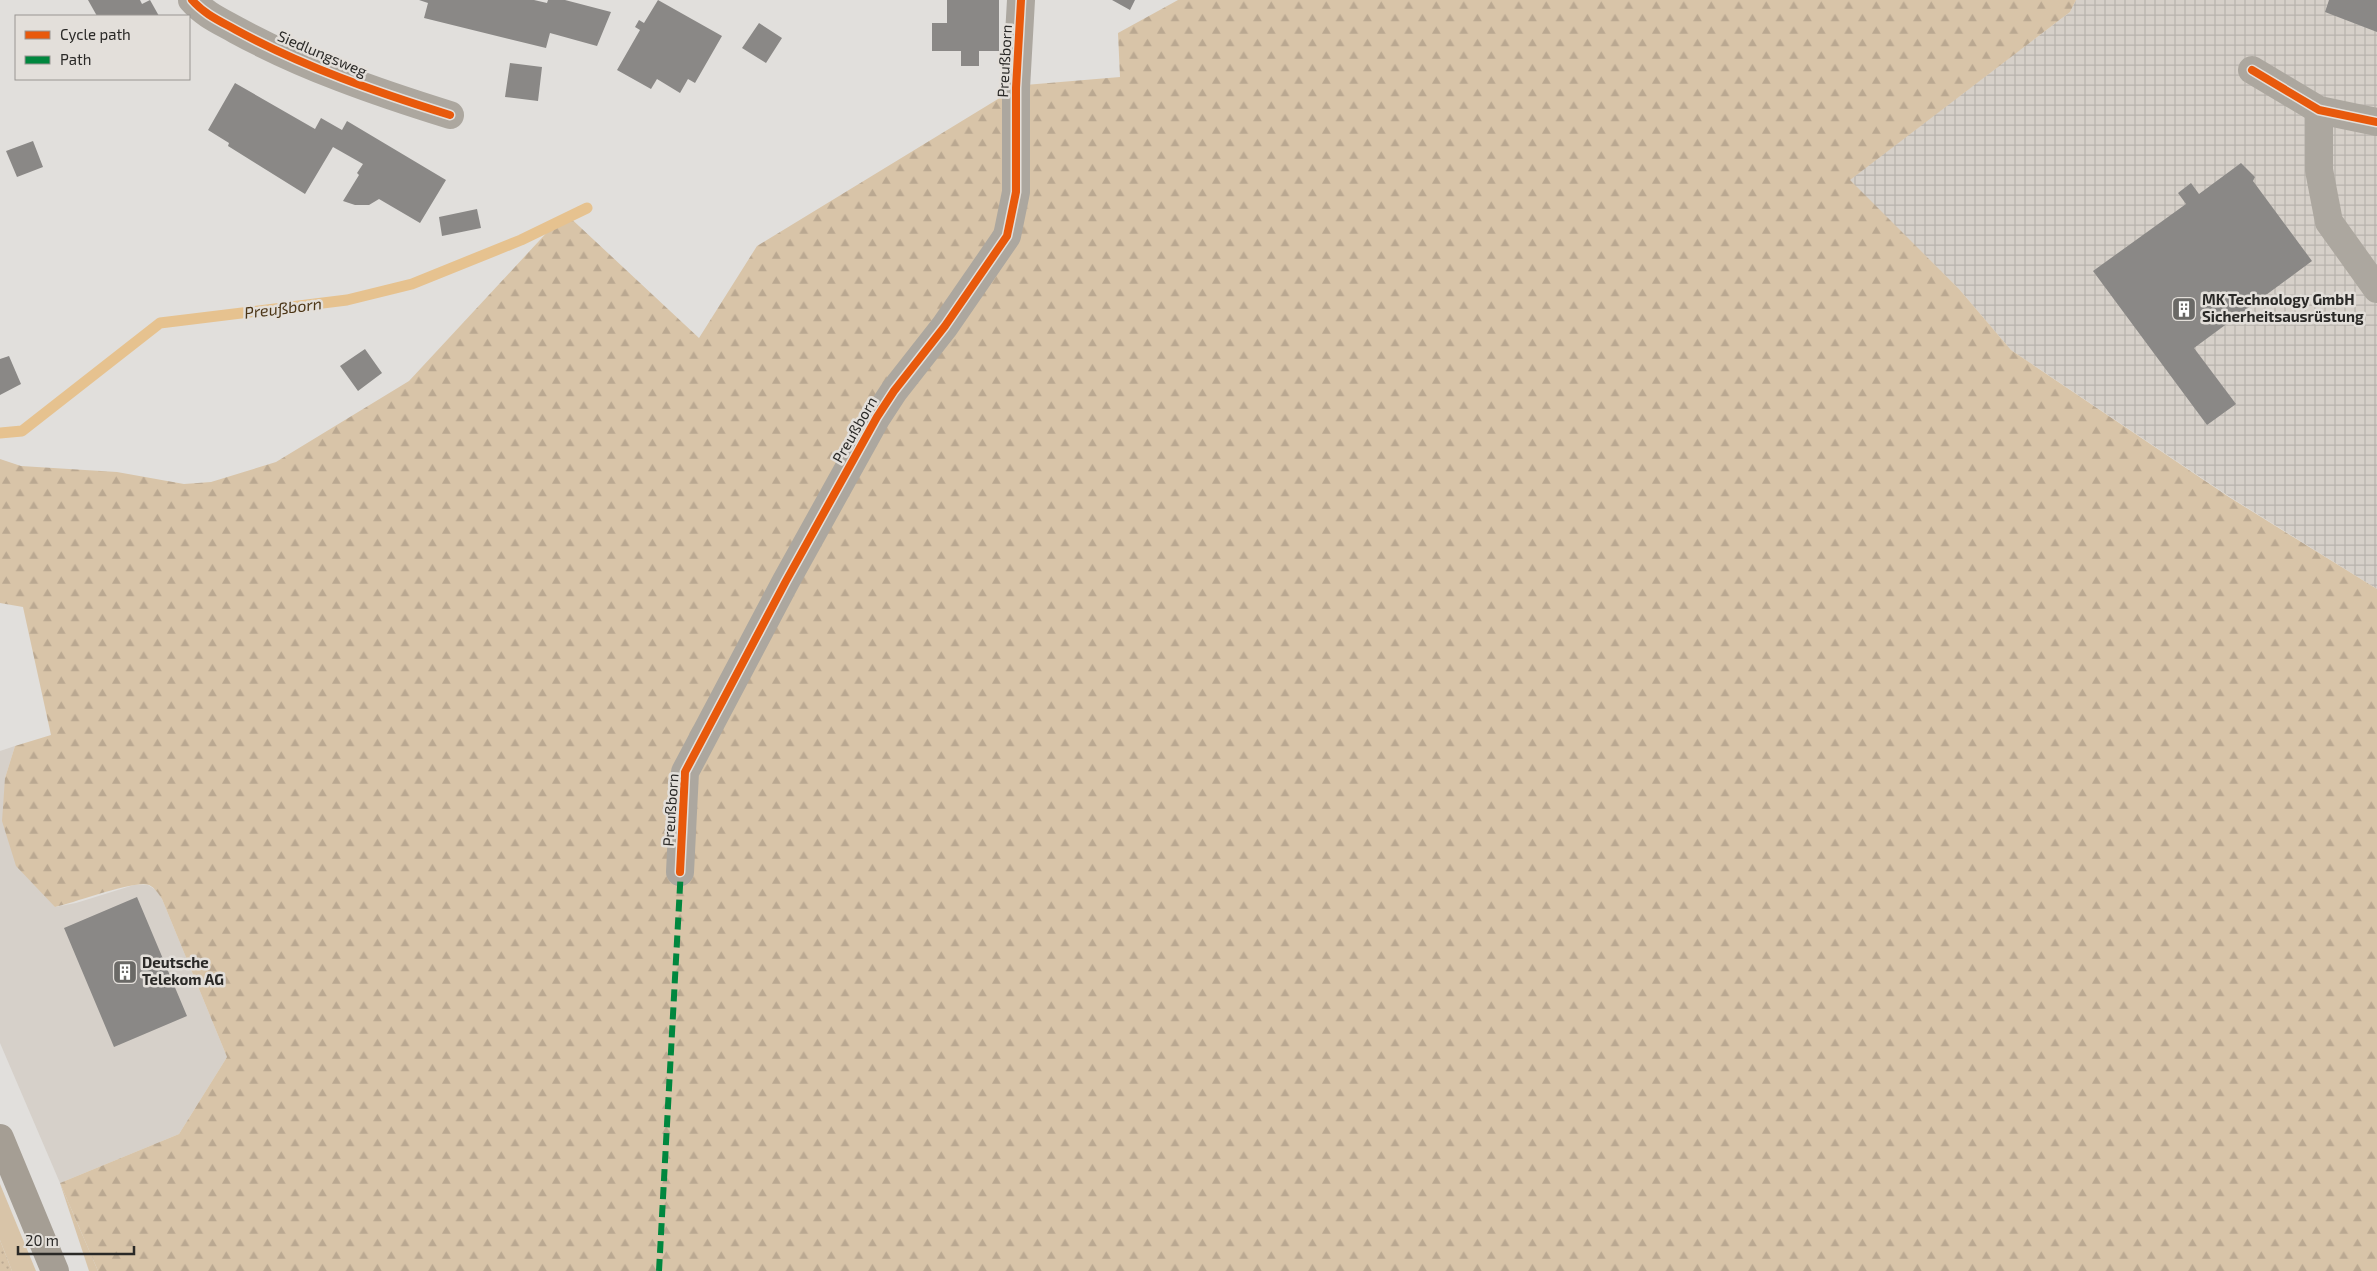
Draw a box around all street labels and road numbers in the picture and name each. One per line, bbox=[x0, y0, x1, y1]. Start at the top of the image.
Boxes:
street label: Preußborn bbox=[993, 24, 1015, 98]
street label: Siedlungsweg bbox=[275, 26, 370, 80]
street label: Preußborn bbox=[828, 393, 880, 466]
street label: Preußborn bbox=[658, 773, 682, 847]

